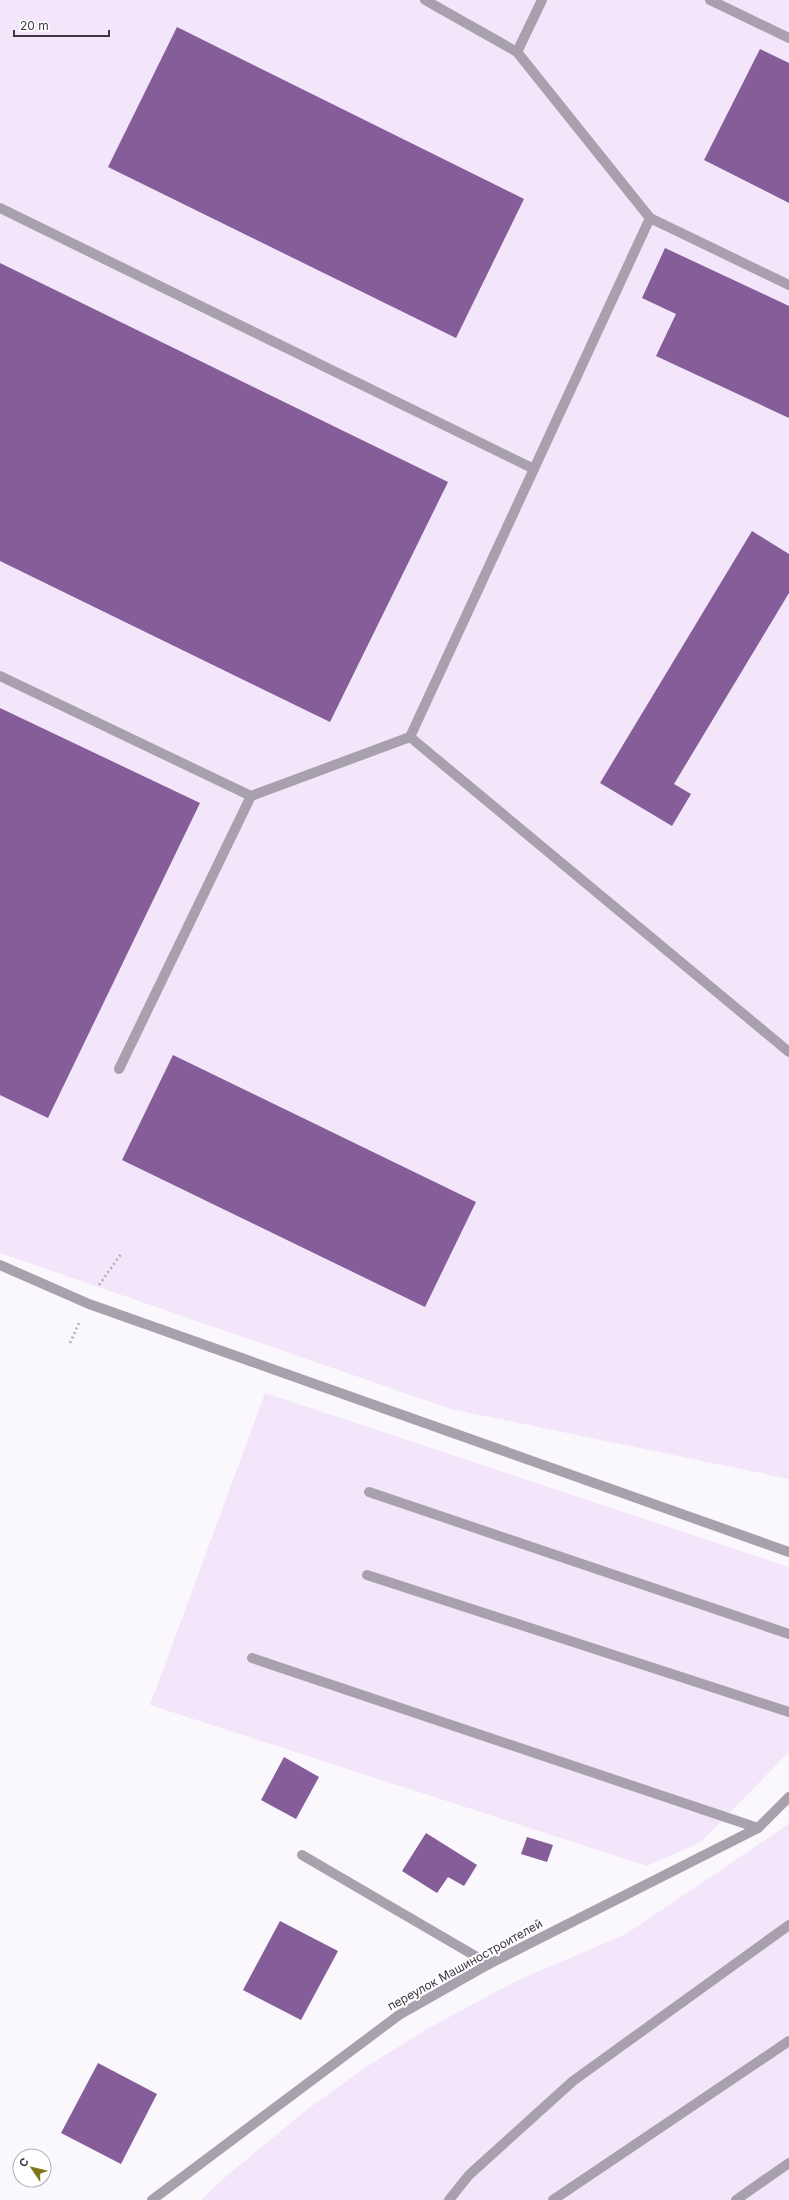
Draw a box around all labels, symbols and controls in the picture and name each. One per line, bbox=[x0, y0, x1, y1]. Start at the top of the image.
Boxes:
scale bar bbox=[14, 12, 109, 38]
text: 20 m bbox=[20, 18, 49, 33]
street label: переулок Машиностроителей bbox=[385, 1916, 545, 2014]
north arrow bbox=[12, 2148, 52, 2188]
text: С bbox=[16, 2155, 32, 2170]

